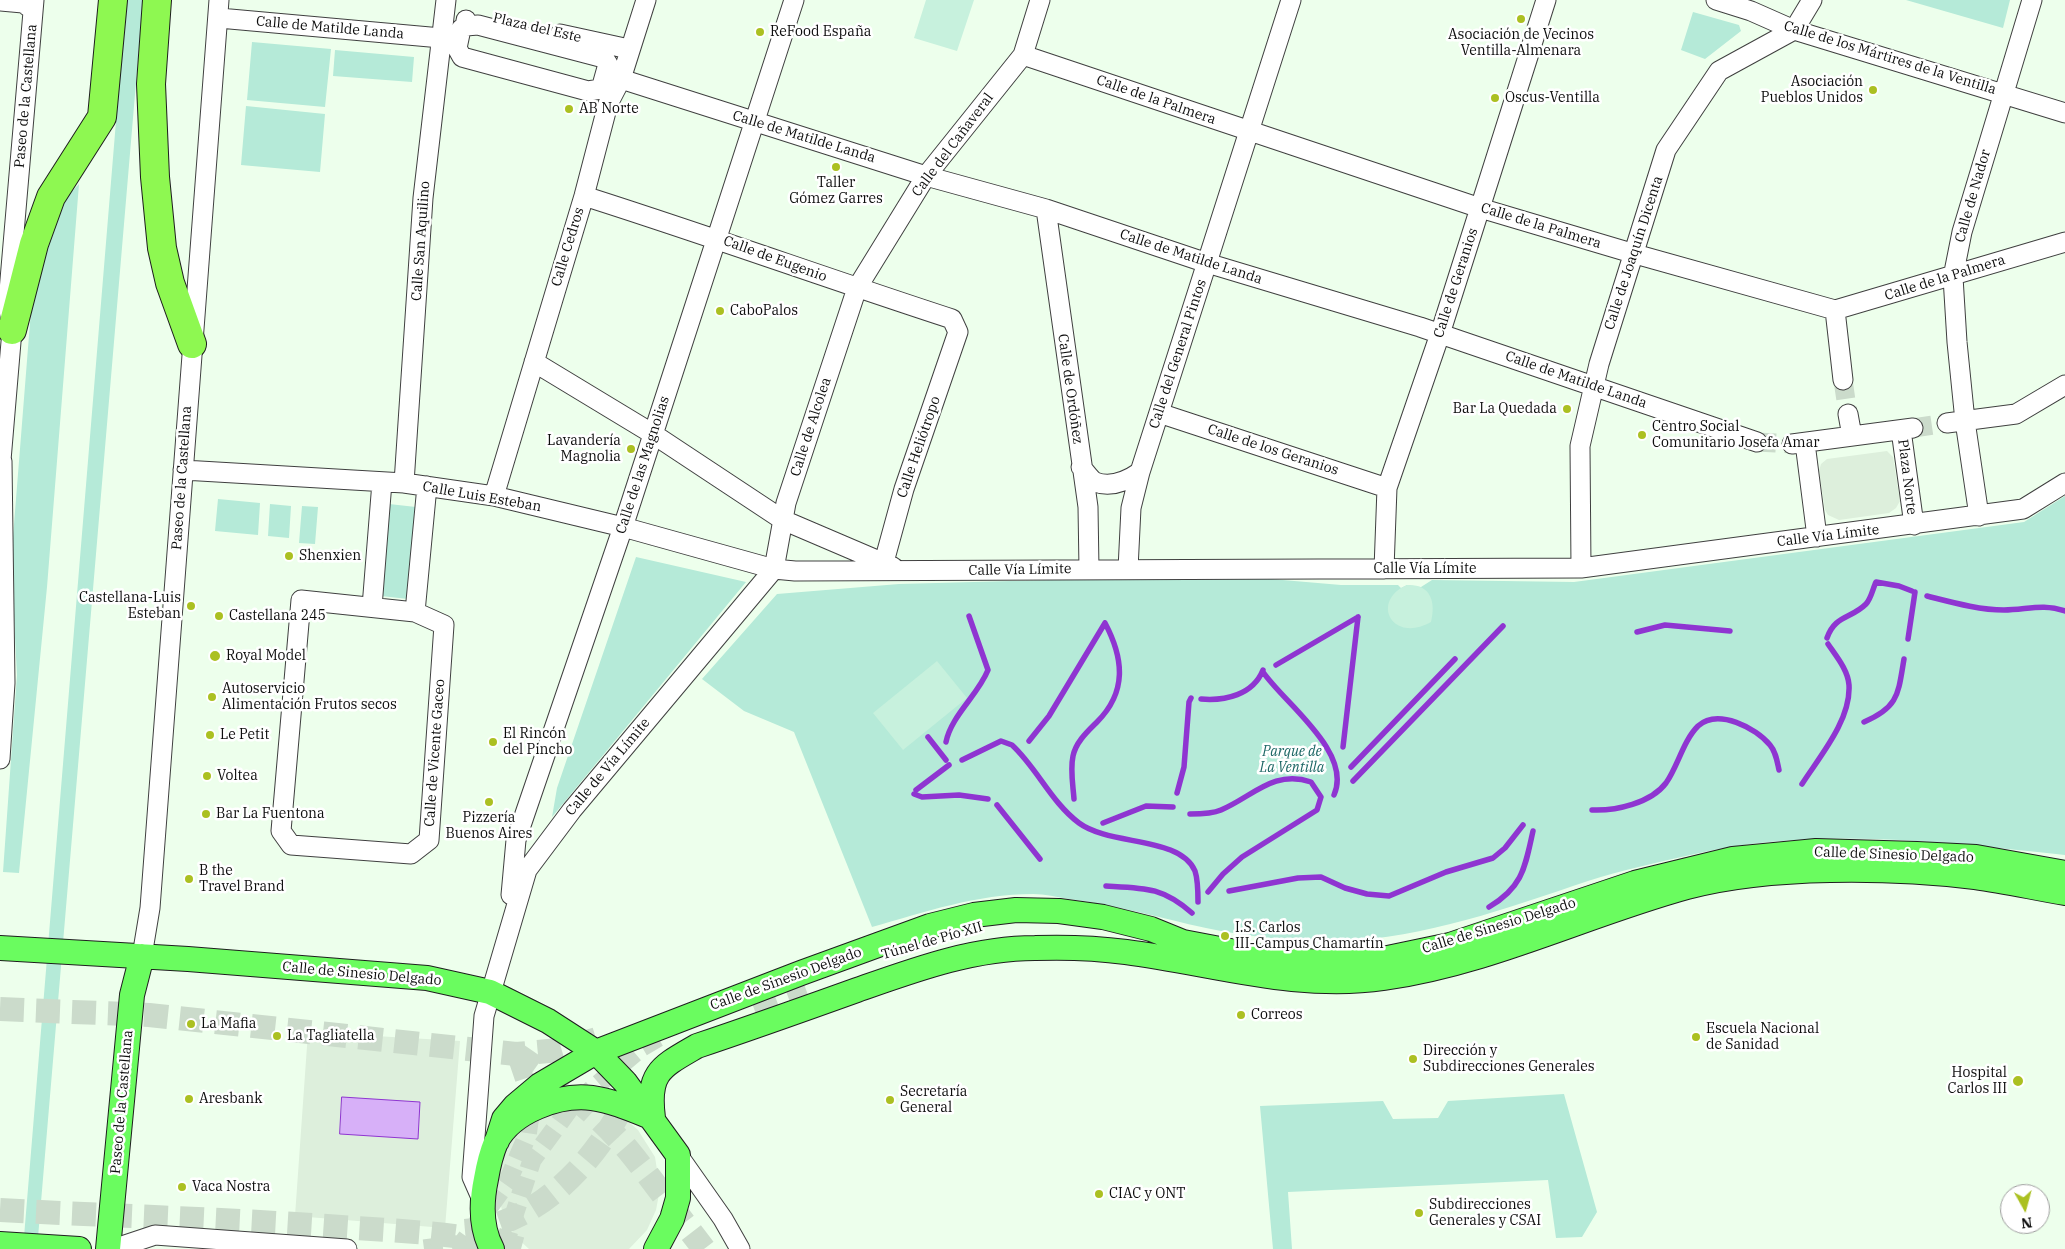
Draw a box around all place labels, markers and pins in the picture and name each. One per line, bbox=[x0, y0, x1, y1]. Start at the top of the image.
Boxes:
marker: Asociación de Vecinos Ventilla-Almenara bbox=[1515, 13, 1527, 25]
place label: ReFood España bbox=[770, 24, 871, 40]
marker: ReFood España bbox=[754, 26, 766, 38]
place label: Asociación de Vecinos Ventilla-Almenara bbox=[1448, 27, 1594, 59]
place label: Asociación Pueblos Unidos bbox=[1761, 74, 1863, 106]
marker: Asociación Pueblos Unidos bbox=[1867, 84, 1879, 96]
place label: Oscus-Ventilla bbox=[1505, 90, 1600, 106]
marker: Oscus-Ventilla bbox=[1489, 92, 1501, 104]
place label: AB Norte bbox=[579, 101, 639, 117]
marker: AB Norte bbox=[563, 103, 575, 115]
marker: Taller Gómez Garres bbox=[830, 161, 842, 173]
place label: Taller Gómez Garres bbox=[789, 175, 883, 208]
place label: CaboPalos bbox=[730, 303, 798, 319]
marker: CaboPalos bbox=[714, 305, 726, 317]
place label: Bar La Quedada bbox=[1453, 401, 1557, 417]
marker: Bar La Quedada bbox=[1561, 403, 1573, 415]
place label: Centro Social Comunitario Josefa Amar bbox=[1652, 419, 1820, 452]
marker: Centro Social Comunitario Josefa Amar bbox=[1636, 429, 1648, 441]
place label: Lavandería Magnolia bbox=[547, 433, 621, 466]
marker: Lavandería Magnolia bbox=[625, 443, 637, 455]
place label: Shenxien bbox=[299, 548, 361, 564]
marker: Shenxien bbox=[283, 550, 295, 562]
place label: Castellana-Luis Esteban bbox=[79, 590, 181, 622]
marker: Castellana-Luis Esteban bbox=[185, 600, 197, 612]
place label: Castellana 245 bbox=[229, 608, 326, 624]
marker: Castellana 245 bbox=[213, 610, 225, 622]
place label: Royal Model bbox=[226, 648, 306, 664]
marker: Royal Model bbox=[208, 649, 222, 663]
place label: Autoservicio Alimentación Frutos secos bbox=[222, 681, 397, 714]
marker: Autoservicio Alimentación Frutos secos bbox=[206, 691, 218, 703]
place label: El Rincón del Pincho bbox=[503, 726, 572, 759]
place label: Le Petit bbox=[220, 727, 269, 743]
marker: Le Petit bbox=[204, 729, 216, 741]
marker: El Rincón del Pincho bbox=[487, 736, 499, 748]
place label: Voltea bbox=[217, 768, 258, 784]
marker: Voltea bbox=[201, 770, 213, 782]
marker: Pizzería Buenos Aires bbox=[483, 796, 495, 808]
place label: Bar La Fuentona bbox=[216, 806, 325, 822]
marker: Bar La Fuentona bbox=[200, 808, 212, 820]
place label: Pizzería Buenos Aires bbox=[446, 810, 532, 842]
place label: B the Travel Brand bbox=[199, 863, 285, 896]
marker: B the Travel Brand bbox=[183, 873, 195, 885]
place label: I.S. Carlos III-Campus Chamartín bbox=[1235, 920, 1384, 952]
marker: I.S. Carlos III-Campus Chamartín bbox=[1219, 930, 1231, 942]
place label: Correos bbox=[1251, 1007, 1302, 1023]
marker: Correos bbox=[1235, 1009, 1247, 1021]
place label: La Mafia bbox=[201, 1016, 256, 1032]
marker: La Mafia bbox=[185, 1018, 197, 1030]
place label: Escuela Nacional de Sanidad bbox=[1706, 1021, 1819, 1054]
place label: La Tagliatella bbox=[287, 1028, 375, 1044]
marker: La Tagliatella bbox=[271, 1030, 283, 1042]
marker: Escuela Nacional de Sanidad bbox=[1690, 1031, 1702, 1043]
place label: Dirección y Subdirecciones Generales bbox=[1423, 1043, 1595, 1076]
marker: Dirección y Subdirecciones Generales bbox=[1407, 1053, 1419, 1065]
place label: Hospital Carlos III bbox=[1948, 1065, 2007, 1098]
marker: Hospital Carlos III bbox=[2011, 1074, 2025, 1088]
place label: Secretaría General bbox=[900, 1084, 968, 1116]
place label: Aresbank bbox=[199, 1091, 262, 1107]
marker: Aresbank bbox=[183, 1093, 195, 1105]
marker: Secretaría General bbox=[884, 1094, 896, 1106]
place label: Vaca Nostra bbox=[192, 1179, 270, 1195]
marker: Vaca Nostra bbox=[176, 1181, 188, 1193]
place label: CIAC y ONT bbox=[1109, 1186, 1185, 1202]
marker: CIAC y ONT bbox=[1093, 1188, 1105, 1200]
place label: Subdirecciones Generales y CSAI bbox=[1429, 1197, 1541, 1230]
marker: Subdirecciones Generales y CSAI bbox=[1413, 1207, 1425, 1219]

